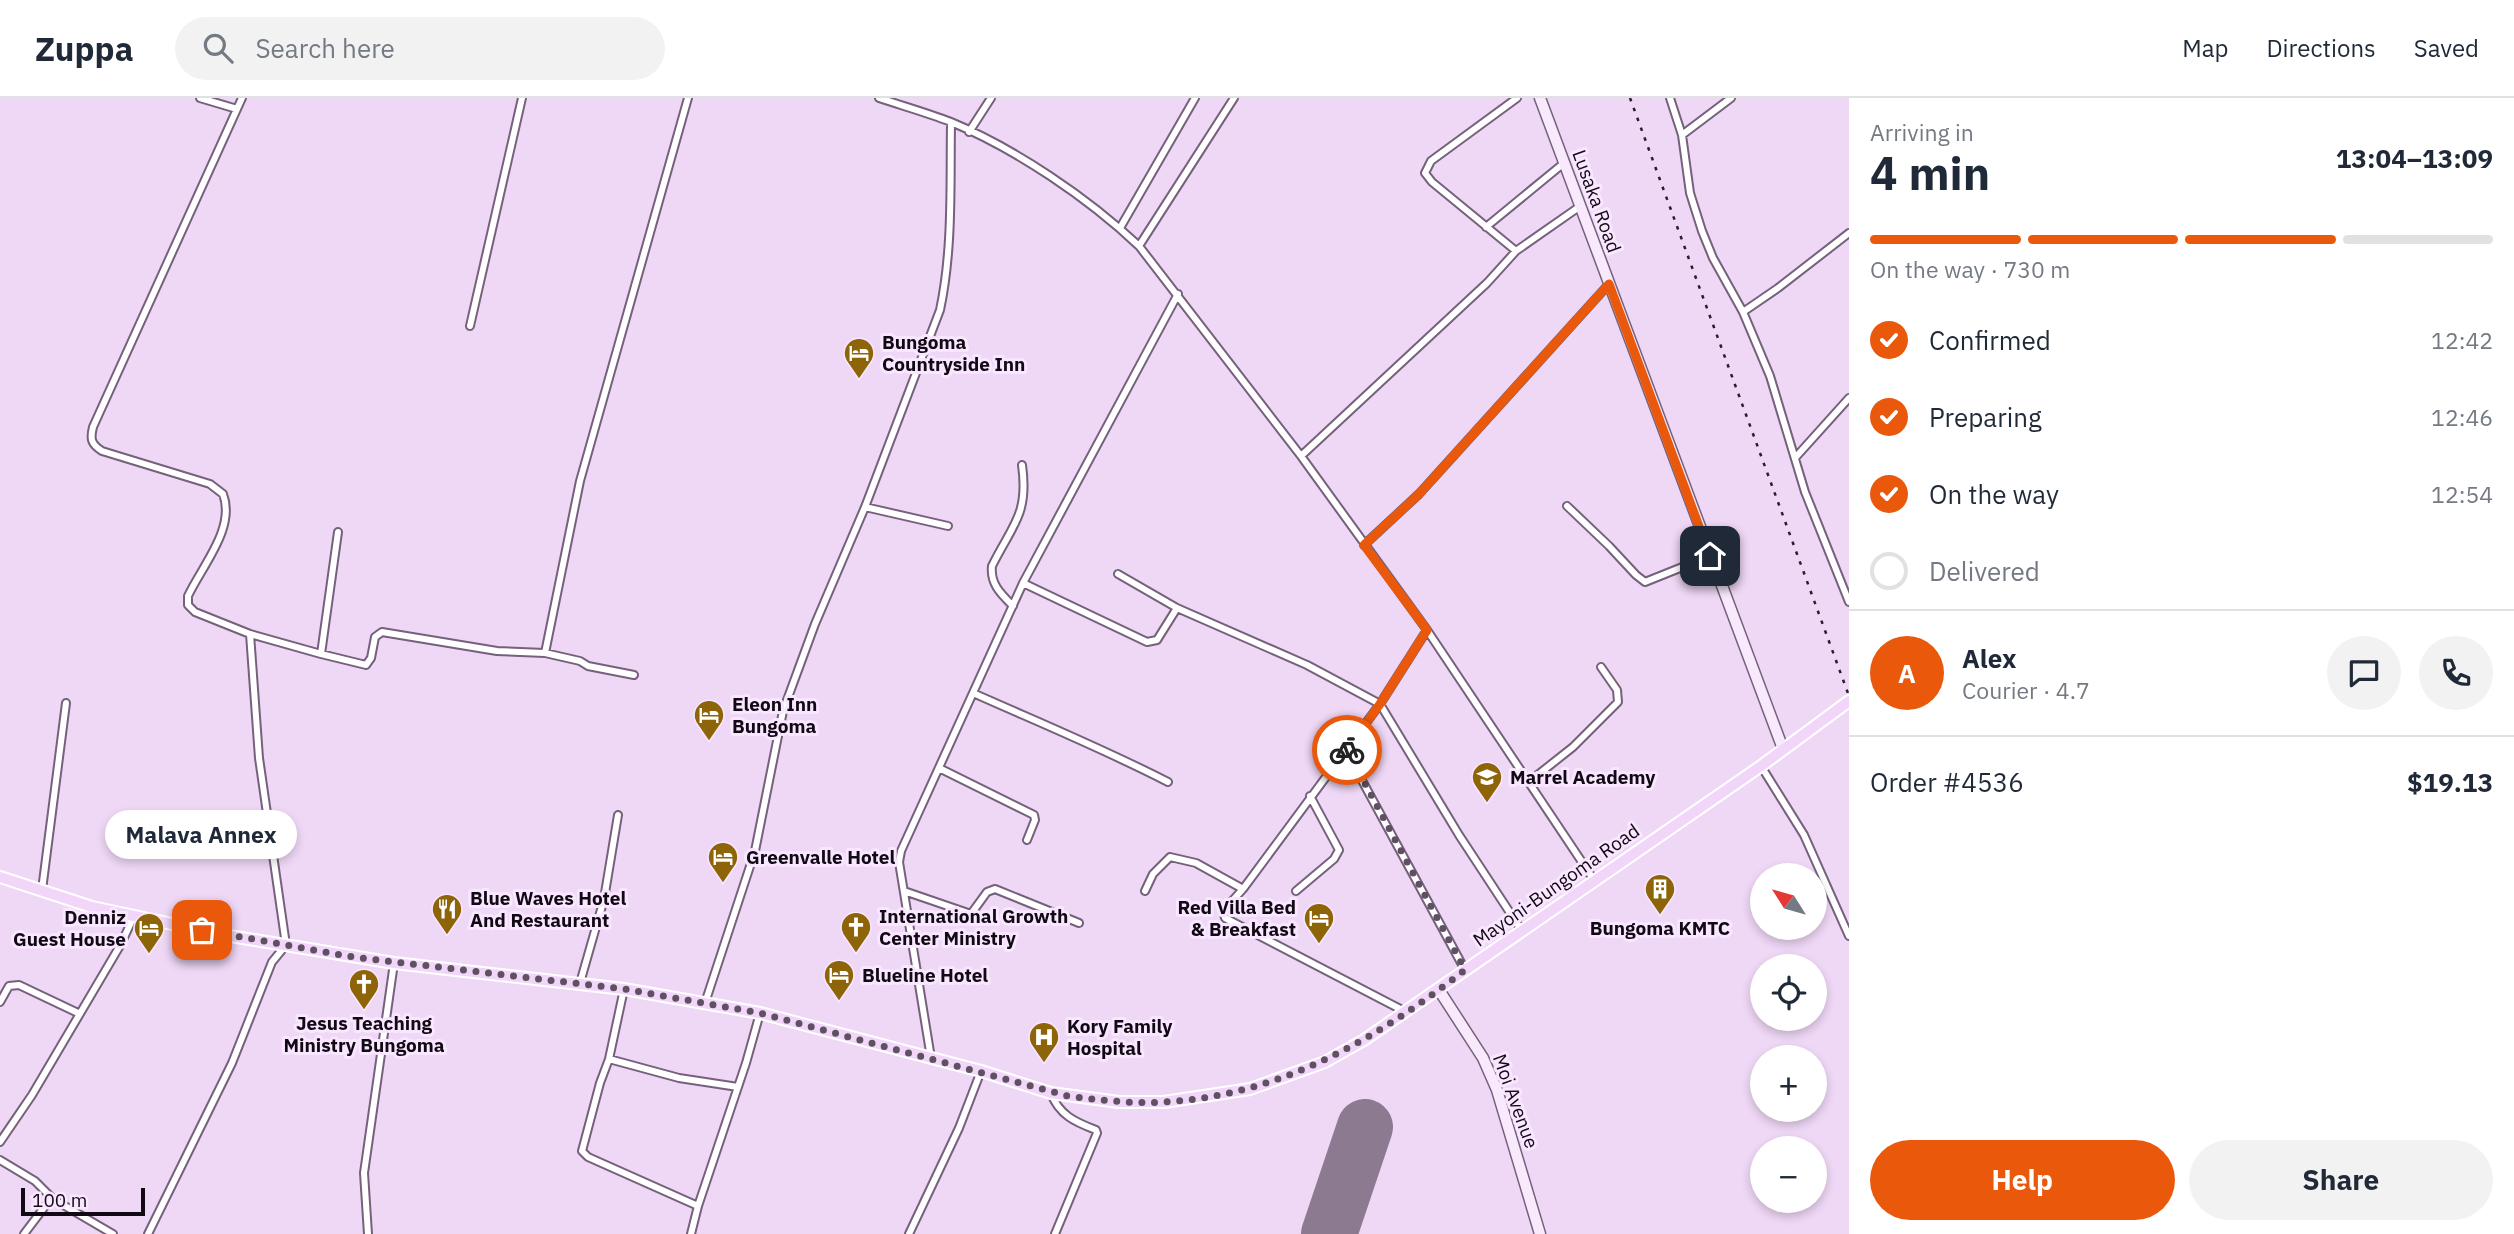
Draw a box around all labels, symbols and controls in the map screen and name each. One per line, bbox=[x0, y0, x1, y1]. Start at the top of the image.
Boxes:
search box bbox=[175, 17, 665, 80]
text: Zuppa bbox=[35, 27, 133, 70]
icon: search bbox=[199, 29, 237, 67]
text: Search here bbox=[255, 31, 395, 65]
text: Map bbox=[2182, 32, 2228, 64]
text: Directions bbox=[2266, 32, 2376, 64]
text: Saved bbox=[2414, 32, 2479, 64]
text: Arriving in bbox=[1870, 117, 1974, 147]
text: 13:04–13:09 bbox=[2336, 141, 2493, 175]
text: 4 min bbox=[1870, 143, 1990, 203]
street label: Lusaka Road bbox=[1567, 146, 1627, 256]
text: On the way · 730 m bbox=[1870, 254, 2070, 284]
icon: check bbox=[1870, 321, 1908, 359]
text: Confirmed bbox=[1929, 323, 2051, 357]
text: 12:42 bbox=[2431, 325, 2493, 355]
place label: Bungoma Countryside Inn bbox=[882, 330, 1025, 376]
hotel icon: Bungoma Countryside Inn bbox=[842, 336, 876, 380]
icon: check bbox=[1870, 398, 1908, 436]
text: Preparing bbox=[1929, 400, 2042, 434]
text: 12:46 bbox=[2431, 402, 2493, 432]
icon: check bbox=[1870, 475, 1908, 513]
text: On the way bbox=[1929, 477, 2059, 511]
text: 12:54 bbox=[2431, 479, 2493, 509]
pin bbox=[1680, 526, 1740, 586]
icon: home bbox=[1691, 537, 1729, 575]
text: Delivered bbox=[1929, 554, 2040, 588]
button: chat bbox=[2327, 636, 2401, 710]
button: phone bbox=[2419, 636, 2493, 710]
text: Alex bbox=[1962, 641, 2016, 675]
text: A bbox=[1898, 656, 1916, 690]
text: Courier · 4.7 bbox=[1962, 675, 2090, 705]
place label: Eleon Inn Bungoma bbox=[732, 692, 817, 738]
hotel icon: Eleon Inn Bungoma bbox=[692, 698, 726, 742]
courier bbox=[1312, 715, 1382, 785]
icon: bike bbox=[1328, 731, 1366, 769]
school or university icon: Marrel Academy bbox=[1470, 760, 1504, 804]
place label: Marrel Academy bbox=[1510, 765, 1656, 789]
text: Order #4536 bbox=[1870, 765, 2024, 799]
text: $19.13 bbox=[2407, 765, 2493, 799]
callout: Malava Annex bbox=[106, 811, 298, 860]
street label: Mayoni-Bungoma Road bbox=[1468, 818, 1644, 952]
text: Malava Annex bbox=[125, 819, 277, 849]
hotel icon: Greenvalle Hotel bbox=[706, 840, 740, 884]
place label: Greenvalle Hotel bbox=[746, 845, 895, 869]
north arrow bbox=[1750, 863, 1827, 940]
map controls bbox=[1750, 863, 1827, 1213]
building icon: Bungoma KMTC bbox=[1643, 872, 1677, 916]
place label: Blue Waves Hotel And Restaurant bbox=[470, 886, 626, 932]
restaurant icon: Blue Waves Hotel And Restaurant bbox=[430, 892, 464, 936]
place label: Red Villa Bed & Breakfast bbox=[1177, 895, 1296, 941]
pin bbox=[172, 900, 232, 960]
hotel icon: Red Villa Bed & Breakfast bbox=[1302, 901, 1336, 945]
place label: International Growth Center Ministry bbox=[879, 904, 1068, 950]
place label: Denniz Guest House bbox=[13, 905, 126, 951]
church icon: International Growth Center Ministry bbox=[839, 910, 873, 954]
hotel icon: Denniz Guest House bbox=[132, 911, 166, 955]
icon: bag bbox=[183, 911, 221, 949]
place label: Bungoma KMTC bbox=[1590, 916, 1730, 940]
button: locate bbox=[1750, 954, 1827, 1031]
hotel icon: Blueline Hotel bbox=[822, 958, 856, 1002]
place label: Blueline Hotel bbox=[862, 963, 988, 987]
church icon: Jesus Teaching Ministry Bungoma bbox=[347, 967, 381, 1011]
place label: Jesus Teaching Ministry Bungoma bbox=[283, 1011, 445, 1057]
place label: Kory Family Hospital bbox=[1067, 1014, 1173, 1060]
hospital icon: Kory Family Hospital bbox=[1027, 1020, 1061, 1064]
button: + bbox=[1750, 1045, 1827, 1122]
street label: Moi Avenue bbox=[1488, 1050, 1544, 1152]
button: − bbox=[1750, 1136, 1827, 1213]
button: Help bbox=[1870, 1140, 2175, 1220]
button: Share bbox=[2189, 1140, 2493, 1220]
scale bar bbox=[21, 1185, 145, 1217]
text: 100 m bbox=[32, 1188, 87, 1212]

